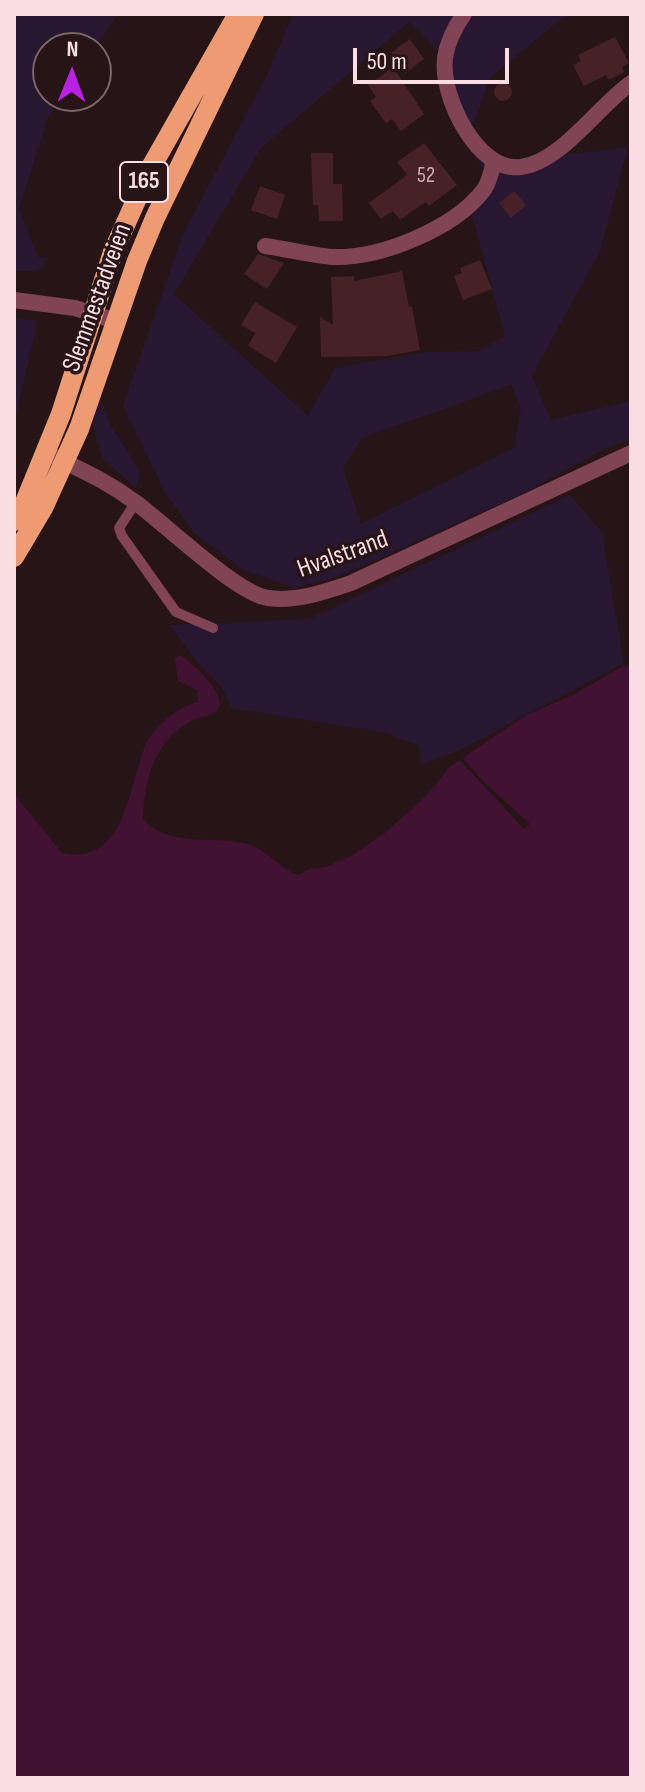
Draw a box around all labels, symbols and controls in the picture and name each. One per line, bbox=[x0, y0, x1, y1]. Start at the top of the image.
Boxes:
north arrow bbox=[32, 32, 112, 112]
scale bar bbox=[357, 32, 513, 82]
text: N bbox=[66, 36, 79, 63]
text: 50 m bbox=[367, 47, 407, 76]
road number: 165 bbox=[120, 162, 168, 202]
house number: 52 bbox=[417, 163, 435, 189]
street label: Slemmestadveien bbox=[57, 220, 139, 376]
street label: Hvalstrand bbox=[293, 524, 393, 586]

